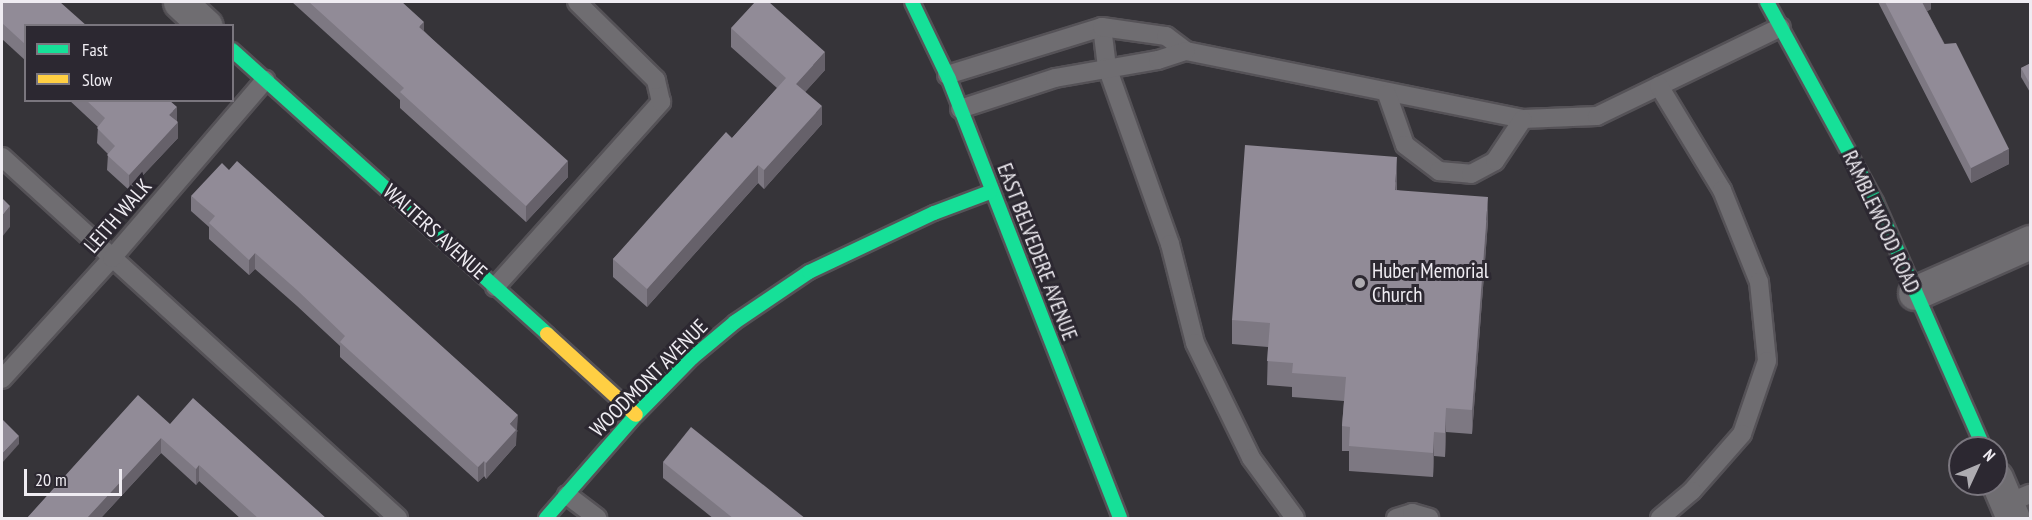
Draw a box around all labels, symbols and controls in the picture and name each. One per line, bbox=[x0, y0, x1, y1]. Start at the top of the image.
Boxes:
legend bbox=[24, 24, 234, 102]
text: Fast bbox=[82, 38, 108, 61]
text: Slow bbox=[82, 68, 112, 91]
street label: RAMBLEWOOD ROAD bbox=[1837, 147, 1925, 297]
street label: EAST BELVEDERE AVENUE bbox=[991, 159, 1083, 345]
street label: LEITH WALK bbox=[79, 174, 157, 258]
street label: WALTERS AVENUE bbox=[378, 179, 492, 285]
place label: Huber Memorial Church bbox=[1372, 258, 1489, 308]
marker: Huber Memorial Church bbox=[1353, 276, 1367, 290]
street label: WOODMONT AVENUE bbox=[585, 314, 713, 442]
north arrow bbox=[1948, 436, 2008, 496]
text: N bbox=[1979, 445, 2000, 465]
scale bar bbox=[27, 457, 124, 495]
text: 20 m bbox=[35, 468, 67, 491]

